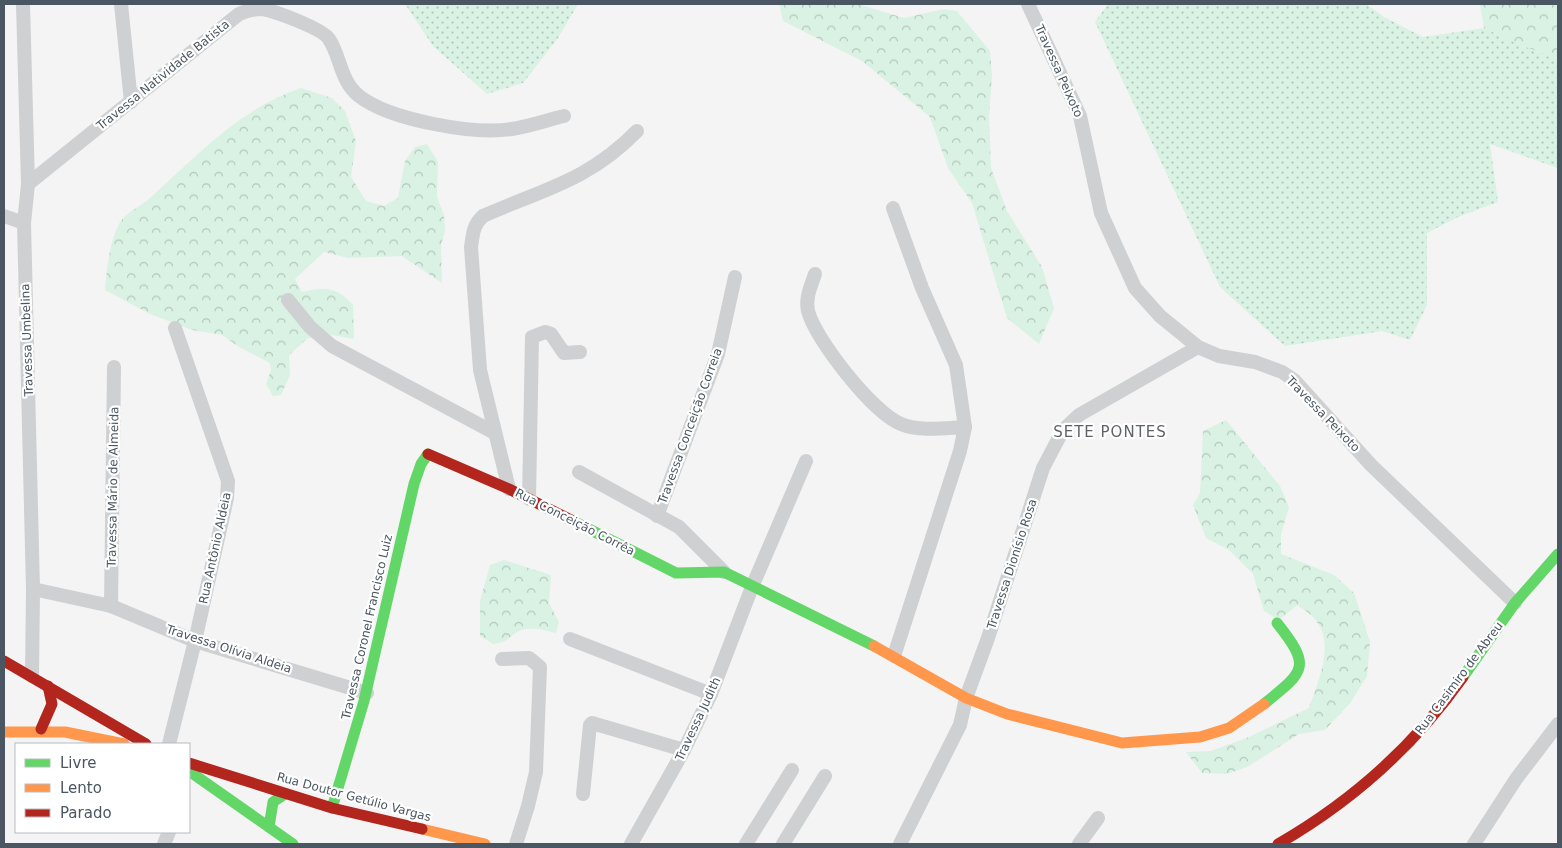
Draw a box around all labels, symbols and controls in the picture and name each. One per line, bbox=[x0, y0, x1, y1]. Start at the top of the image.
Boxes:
street label: Travessa Natividade Batista bbox=[93, 17, 232, 133]
street label: Travessa Peixoto bbox=[1032, 22, 1086, 119]
street label: Travessa Umbelina bbox=[18, 283, 36, 398]
street label: Travessa Conceição Correia bbox=[655, 346, 725, 507]
street label: Travessa Peixoto bbox=[1283, 373, 1363, 455]
street label: Travessa Mário de Almeida bbox=[105, 406, 121, 569]
district label: SETE PONTES bbox=[1053, 423, 1167, 441]
street label: Rua Conceição Corrêa bbox=[513, 486, 637, 558]
street label: Rua Antônio Aldeia bbox=[196, 491, 234, 605]
street label: Travessa Dionísio Rosa bbox=[984, 497, 1040, 632]
street label: Travessa Coronel Francisco Luiz bbox=[339, 533, 395, 722]
street label: Rua Casimiro de Abreu bbox=[1412, 619, 1506, 737]
street label: Travessa Olívia Aldeia bbox=[164, 622, 293, 676]
street label: Travessa Judith bbox=[672, 675, 723, 764]
legend bbox=[15, 743, 190, 833]
text: Livre bbox=[60, 754, 96, 772]
street label: Rua Doutor Getúlio Vargas bbox=[275, 770, 433, 824]
text: Lento bbox=[60, 779, 102, 797]
text: Parado bbox=[60, 804, 112, 822]

